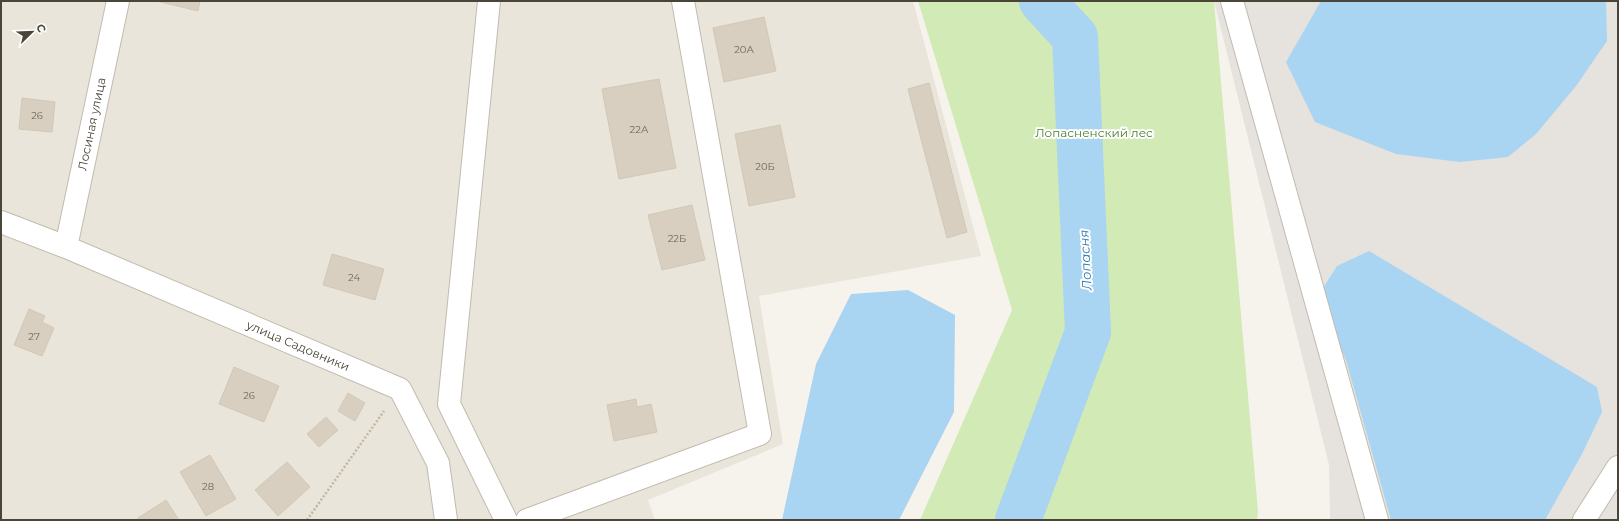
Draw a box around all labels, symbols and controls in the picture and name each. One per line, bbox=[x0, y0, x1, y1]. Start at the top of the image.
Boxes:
north arrow bbox=[12, 12, 52, 52]
text: С bbox=[33, 22, 49, 35]
house number: 20А bbox=[734, 43, 754, 56]
street label: Лосиная улица bbox=[74, 76, 109, 172]
house number: 26 bbox=[31, 109, 43, 122]
house number: 22А bbox=[630, 123, 649, 136]
park label: Лопасненский лес bbox=[1035, 125, 1153, 140]
house number: 20Б bbox=[755, 160, 775, 173]
water label: Лопасня bbox=[1075, 229, 1095, 292]
house number: 22Б bbox=[668, 232, 686, 245]
house number: 24 bbox=[348, 271, 360, 284]
street label: улица Садовники bbox=[244, 317, 352, 374]
house number: 27 bbox=[28, 330, 40, 343]
house number: 26 bbox=[243, 389, 255, 402]
house number: 28 bbox=[202, 480, 214, 493]

